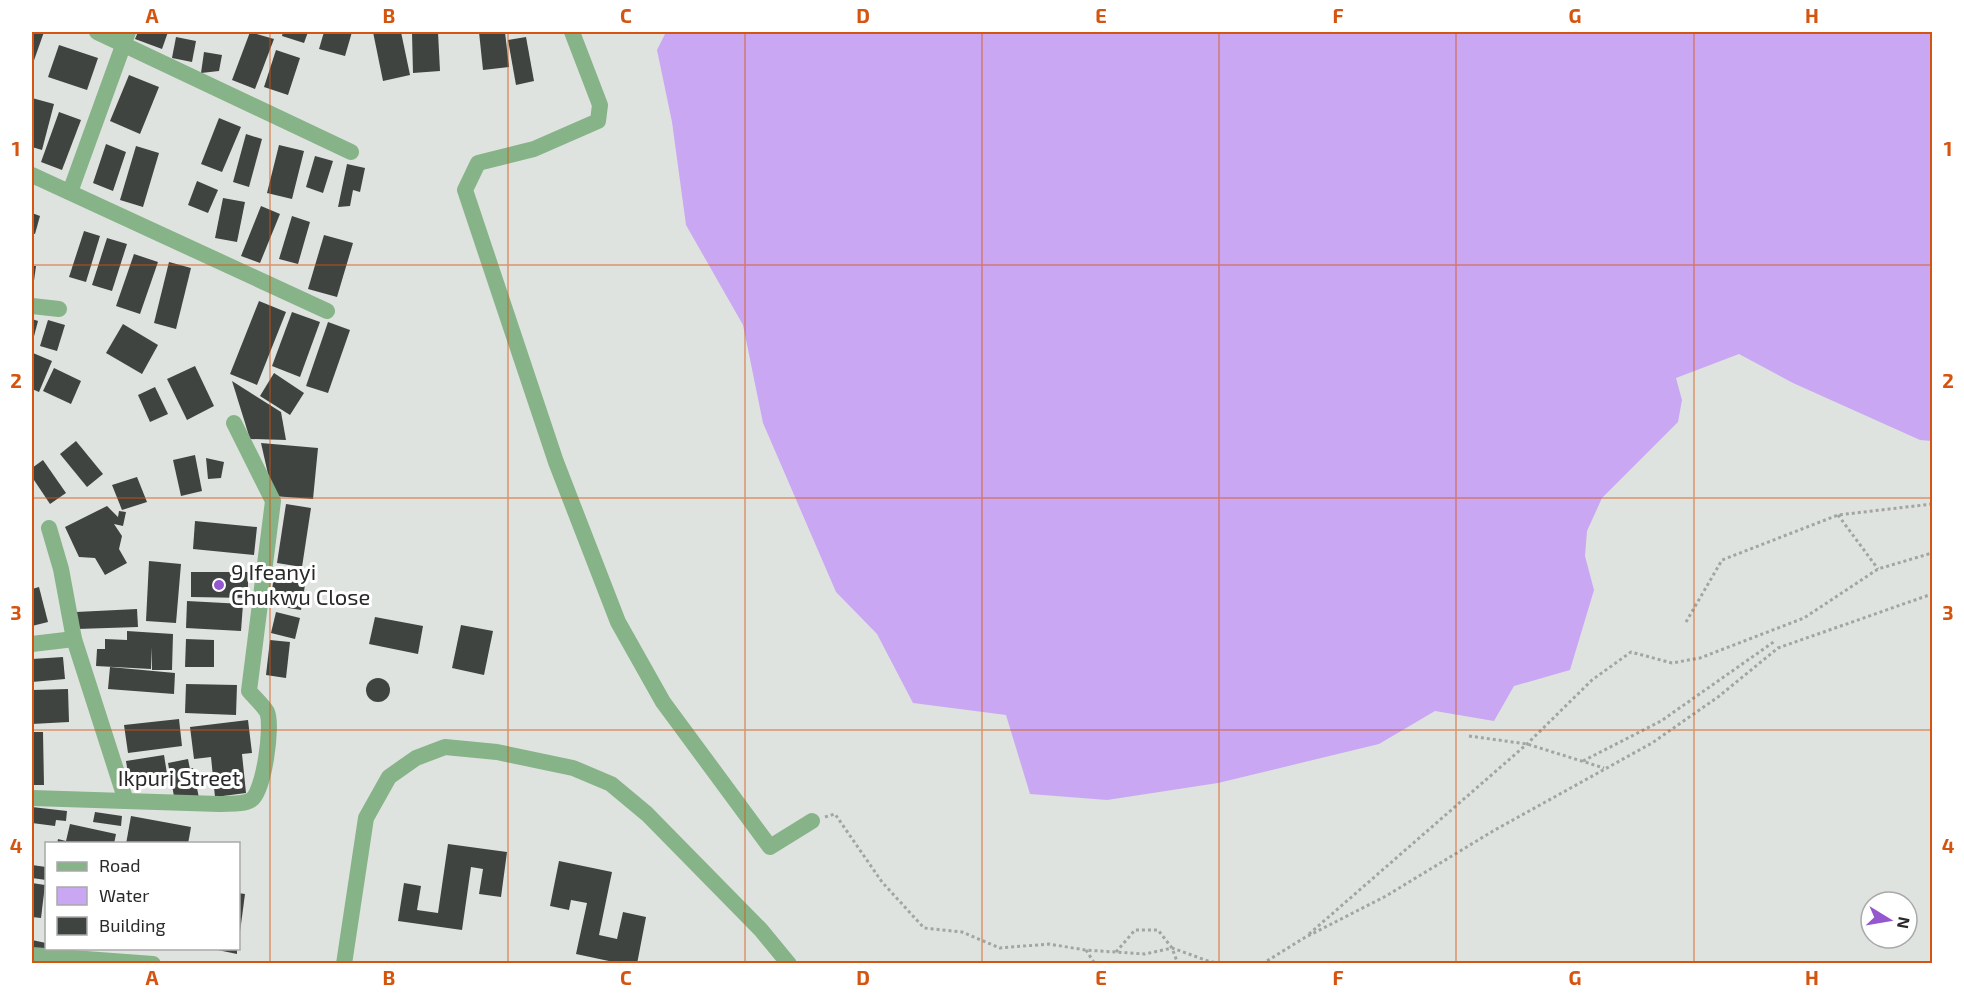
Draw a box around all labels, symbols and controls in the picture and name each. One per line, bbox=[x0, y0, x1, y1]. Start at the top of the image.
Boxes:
text: A bbox=[145, 3, 159, 27]
text: B bbox=[383, 3, 395, 27]
text: C bbox=[620, 3, 632, 27]
text: D bbox=[856, 3, 870, 27]
text: E bbox=[1095, 3, 1107, 27]
text: F bbox=[1332, 3, 1344, 27]
text: G bbox=[1569, 3, 1581, 27]
text: H bbox=[1805, 3, 1819, 27]
text: 1 bbox=[12, 136, 20, 160]
text: 1 bbox=[1944, 136, 1952, 160]
text: 2 bbox=[10, 368, 22, 392]
text: 2 bbox=[1942, 368, 1954, 392]
place label: 9 Ifeanyi Chukwu Close bbox=[231, 558, 370, 609]
marker: 9 Ifeanyi Chukwu Close bbox=[212, 578, 226, 592]
text: 3 bbox=[10, 600, 22, 624]
text: 3 bbox=[1942, 600, 1954, 624]
street label: Ikpuri Street bbox=[118, 764, 240, 790]
text: 4 bbox=[10, 833, 23, 857]
text: 4 bbox=[1942, 833, 1955, 857]
legend bbox=[45, 842, 240, 950]
text: Road bbox=[99, 854, 140, 876]
text: Water bbox=[99, 884, 149, 906]
north arrow bbox=[1859, 890, 1919, 950]
text: Building bbox=[99, 914, 166, 936]
text: N bbox=[1894, 915, 1915, 930]
text: A bbox=[145, 965, 159, 989]
text: B bbox=[383, 965, 395, 989]
text: C bbox=[620, 965, 632, 989]
text: D bbox=[856, 965, 870, 989]
text: E bbox=[1095, 965, 1107, 989]
text: F bbox=[1332, 965, 1344, 989]
text: G bbox=[1569, 965, 1581, 989]
text: H bbox=[1805, 965, 1819, 989]

